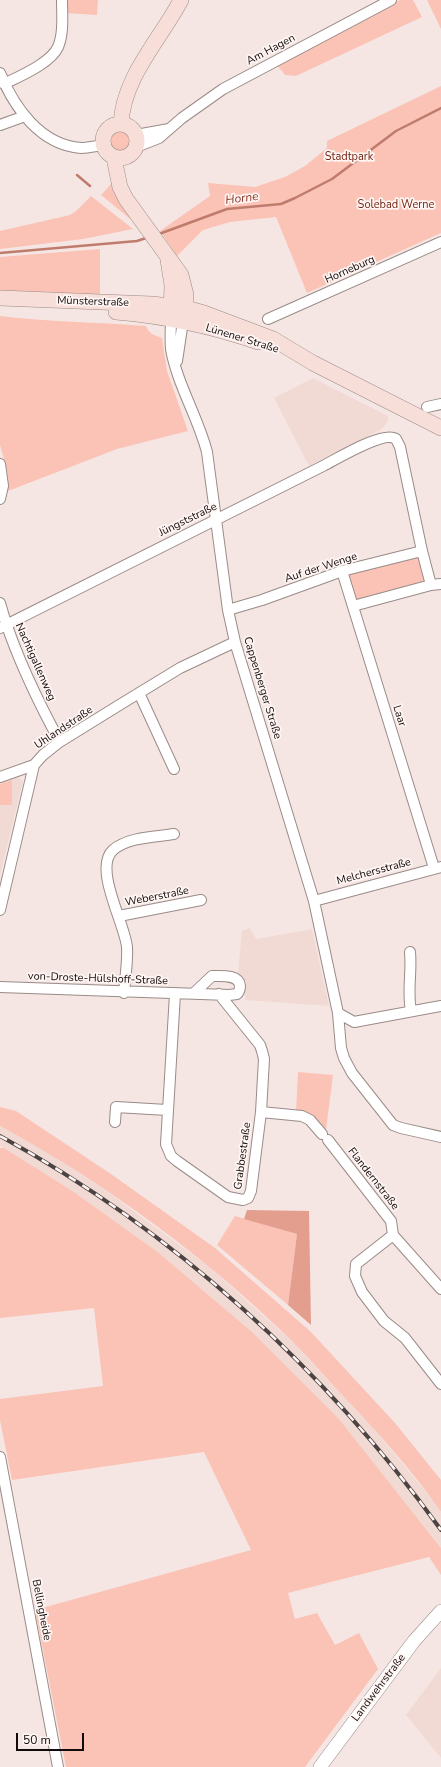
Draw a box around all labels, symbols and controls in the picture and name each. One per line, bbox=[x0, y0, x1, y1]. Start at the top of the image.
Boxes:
street label: Am Hagen bbox=[244, 32, 298, 68]
park label: Stadtpark bbox=[325, 150, 373, 164]
water label: Horne bbox=[225, 190, 259, 208]
park label: Solebad Werne bbox=[358, 198, 434, 212]
street label: Horneburg bbox=[323, 253, 377, 287]
street label: Münsterstraße bbox=[57, 294, 129, 310]
street label: Lünener Straße bbox=[204, 322, 280, 356]
street label: Jüngststraße bbox=[157, 500, 219, 540]
street label: Auf der Wenge bbox=[283, 550, 359, 586]
street label: Nachtigallenweg bbox=[12, 621, 58, 703]
street label: Cappenberger Straße bbox=[240, 635, 284, 741]
street label: Uhlandstraße bbox=[32, 704, 96, 752]
street label: Laar bbox=[390, 704, 408, 728]
street label: Melchersstraße bbox=[335, 856, 413, 888]
street label: Weberstraße bbox=[124, 884, 190, 910]
street label: von-Droste-Hülshoff-Straße bbox=[28, 970, 168, 988]
street label: Grabbestraße bbox=[232, 1122, 254, 1190]
street label: Flandernstraße bbox=[345, 1145, 401, 1213]
street label: Bellingheide bbox=[29, 1578, 53, 1642]
street label: Landwehrstraße bbox=[349, 1652, 409, 1724]
scale bar bbox=[18, 1725, 86, 1751]
text: 50 m bbox=[23, 1732, 51, 1748]

